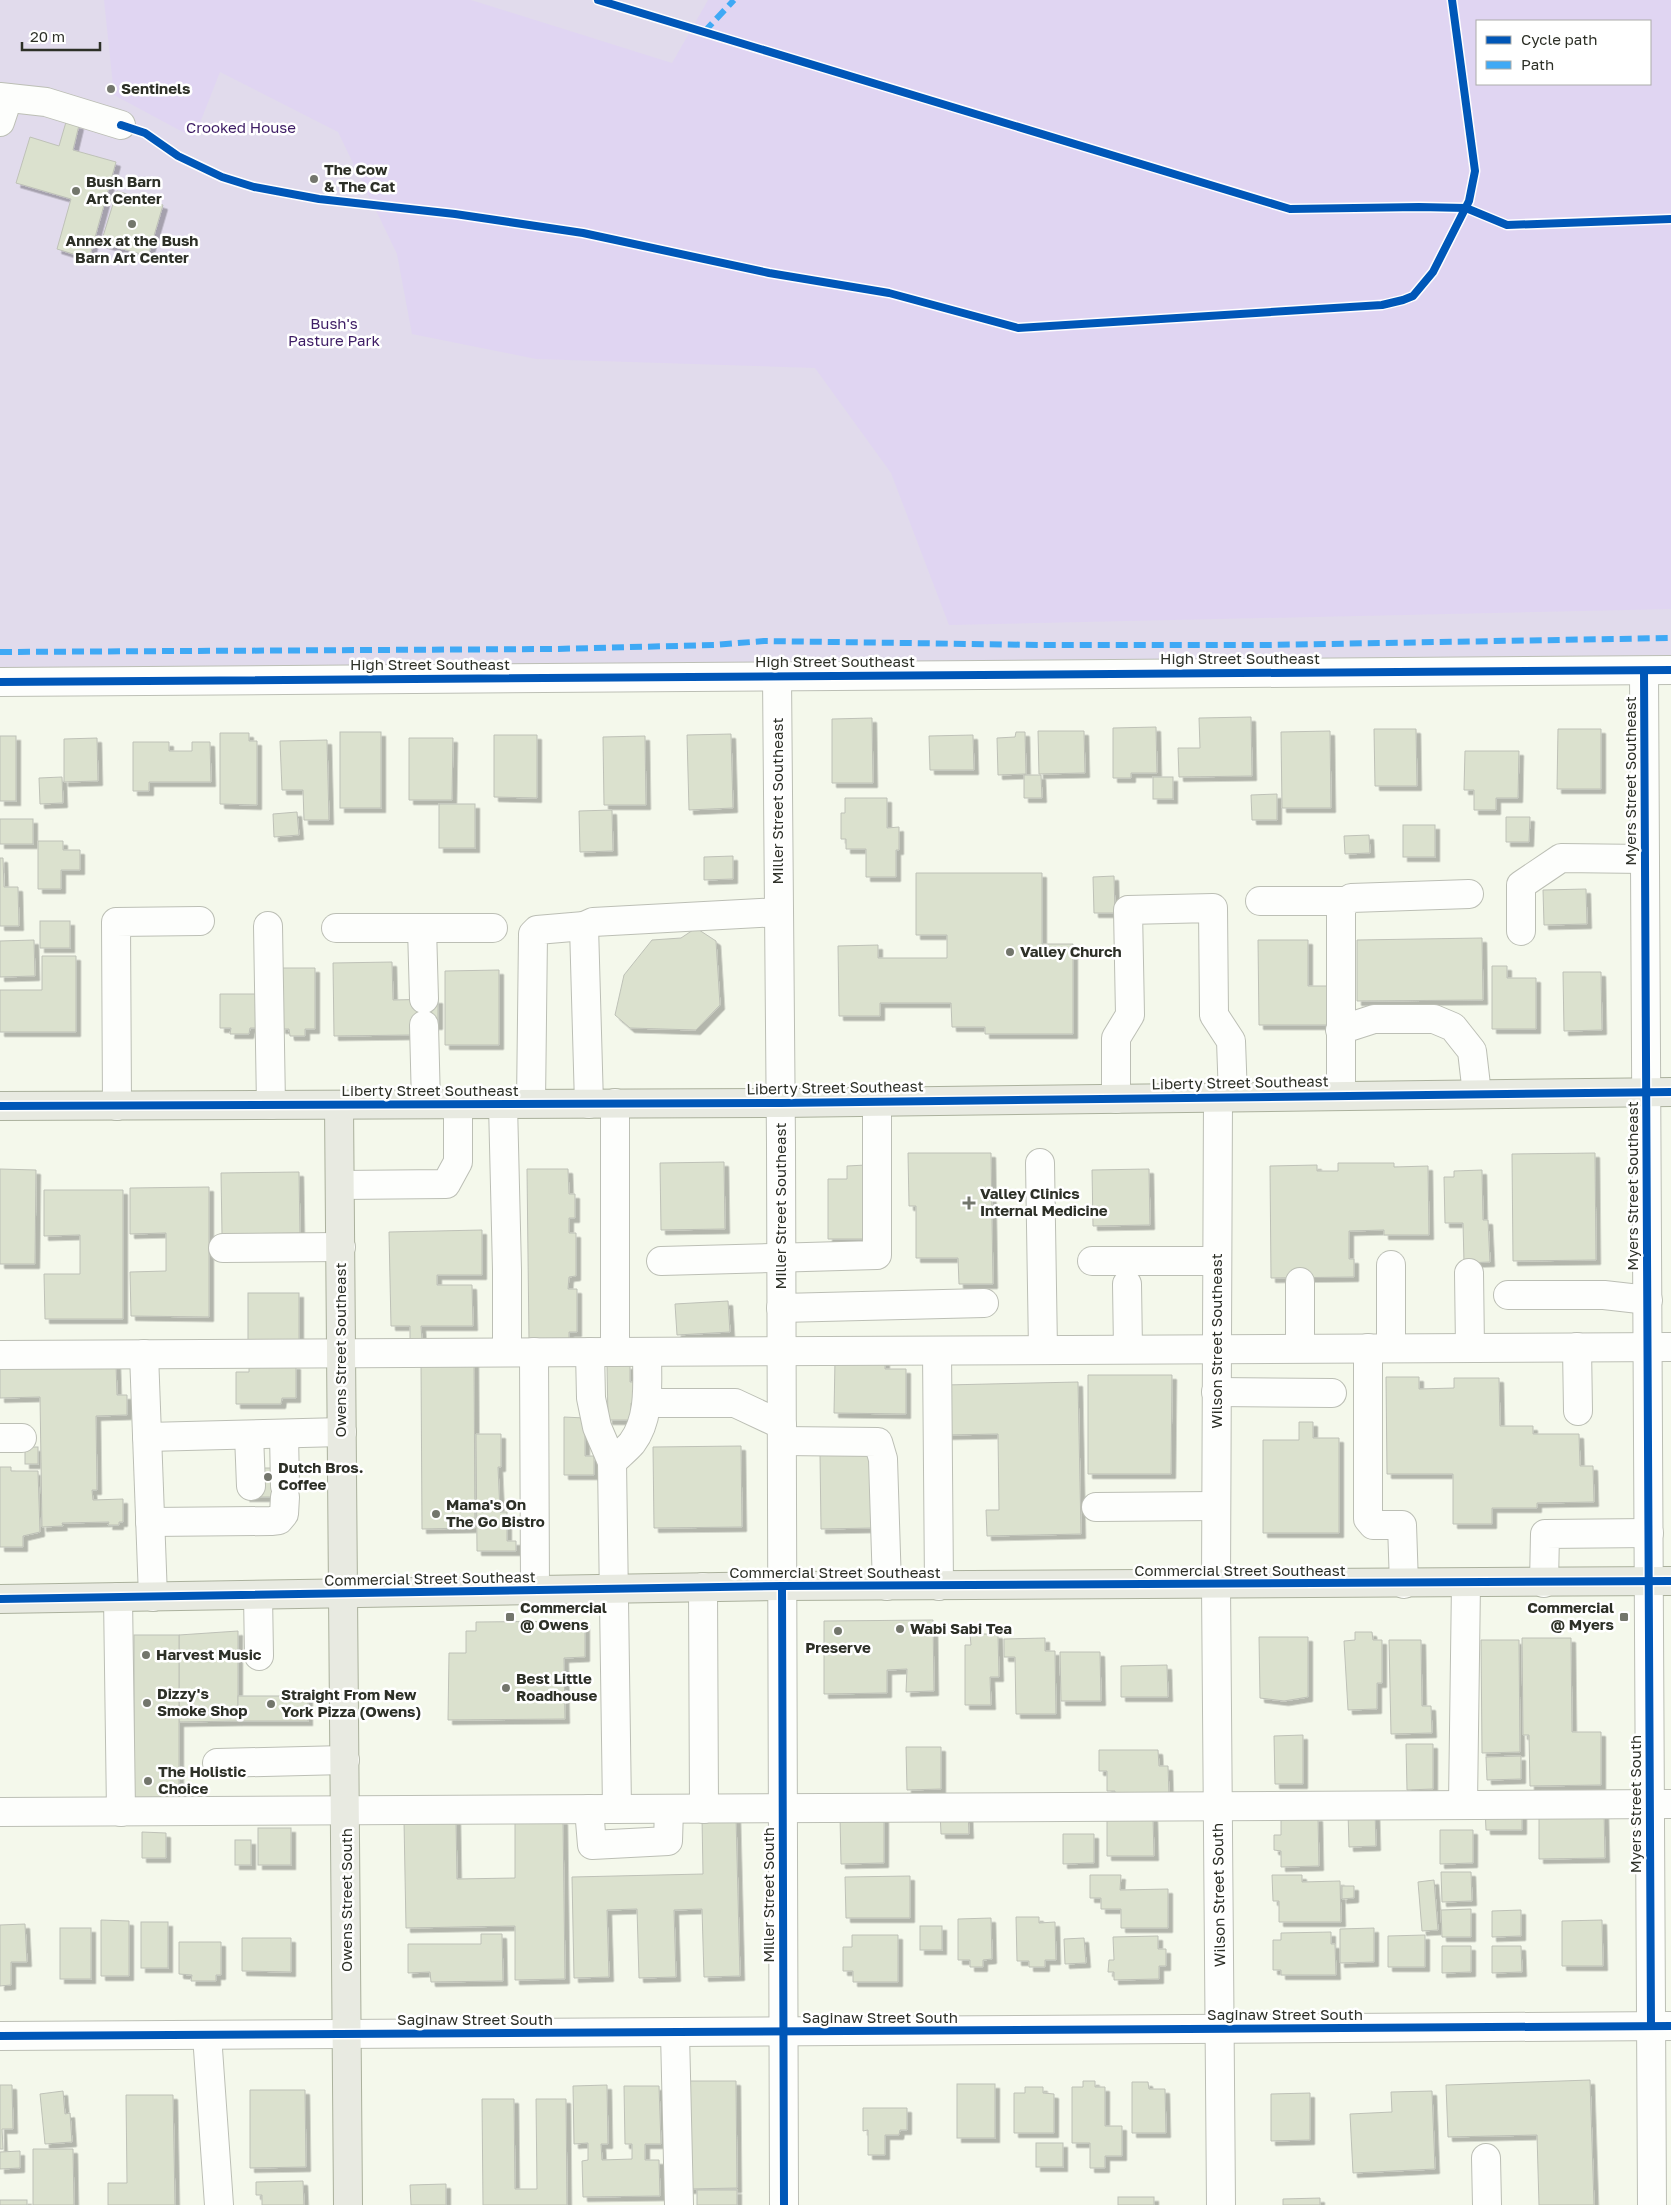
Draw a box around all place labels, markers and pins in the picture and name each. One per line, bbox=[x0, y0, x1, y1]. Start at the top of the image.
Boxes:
place label: Sentinels bbox=[121, 79, 190, 97]
marker: Sentinels bbox=[105, 83, 117, 95]
place label: The Cow & The Cat bbox=[324, 160, 395, 195]
place label: Bush Barn Art Center bbox=[86, 172, 162, 207]
marker: The Cow & The Cat bbox=[308, 173, 320, 185]
marker: Bush Barn Art Center bbox=[70, 185, 82, 197]
marker: Annex at the Bush Barn Art Center bbox=[126, 218, 138, 230]
place label: Annex at the Bush Barn Art Center bbox=[66, 231, 198, 266]
place label: Valley Church bbox=[1020, 942, 1122, 960]
marker: Valley Church bbox=[1004, 946, 1016, 958]
place label: Valley Clinics Internal Medicine bbox=[980, 1184, 1108, 1219]
marker: Valley Clinics Internal Medicine bbox=[962, 1196, 976, 1210]
place label: Dutch Bros. Coffee bbox=[278, 1458, 364, 1493]
marker: Dutch Bros. Coffee bbox=[262, 1471, 274, 1483]
place label: Mama's On The Go Bistro bbox=[446, 1495, 545, 1530]
marker: Mama's On The Go Bistro bbox=[430, 1508, 442, 1520]
place label: Commercial @ Owens bbox=[520, 1598, 607, 1633]
place label: Commercial @ Myers bbox=[1527, 1598, 1614, 1633]
marker: Commercial @ Owens bbox=[504, 1611, 516, 1623]
marker: Commercial @ Myers bbox=[1618, 1611, 1630, 1623]
place label: Wabi Sabi Tea bbox=[910, 1619, 1012, 1637]
marker: Wabi Sabi Tea bbox=[894, 1623, 906, 1635]
marker: Preserve bbox=[832, 1625, 844, 1637]
place label: Preserve bbox=[805, 1638, 871, 1656]
place label: Harvest Music bbox=[156, 1645, 262, 1663]
marker: Harvest Music bbox=[140, 1649, 152, 1661]
place label: Best Little Roadhouse bbox=[516, 1669, 598, 1704]
marker: Best Little Roadhouse bbox=[500, 1682, 512, 1694]
place label: Dizzy's Smoke Shop bbox=[157, 1684, 248, 1719]
place label: Straight From New York Pizza (Owens) bbox=[281, 1685, 421, 1720]
marker: Dizzy's Smoke Shop bbox=[141, 1697, 153, 1709]
marker: Straight From New York Pizza (Owens) bbox=[265, 1698, 277, 1710]
place label: The Holistic Choice bbox=[158, 1762, 246, 1797]
marker: The Holistic Choice bbox=[142, 1775, 154, 1787]

